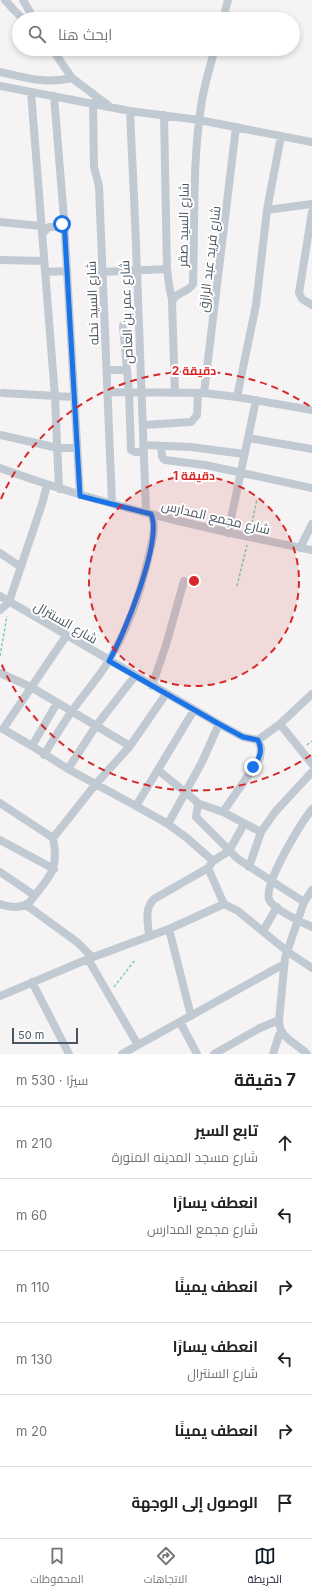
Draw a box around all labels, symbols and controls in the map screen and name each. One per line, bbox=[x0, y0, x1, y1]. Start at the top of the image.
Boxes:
search box bbox=[12, 12, 300, 56]
icon: search bbox=[26, 23, 48, 45]
text: ابحث هنا bbox=[58, 25, 112, 44]
street label: شارع السيد صقر bbox=[174, 183, 193, 268]
street label: شارع فريد عبد الرازق bbox=[195, 205, 224, 313]
route start bbox=[53, 215, 71, 233]
street label: شارع عمر بن العاص bbox=[116, 260, 137, 364]
street label: شارع السيد نحله bbox=[83, 261, 102, 345]
text: 2 دقيقة bbox=[172, 363, 216, 378]
text: 1 دقيقة bbox=[173, 468, 215, 483]
street label: شارع مجمع المدارس bbox=[160, 497, 272, 538]
centre of rings bbox=[187, 574, 201, 588]
street label: شارع السنترال bbox=[31, 597, 101, 647]
route end bbox=[244, 758, 262, 776]
scale bar bbox=[12, 1026, 78, 1045]
text: 50 m bbox=[18, 1028, 44, 1042]
text: 7 دقيقة bbox=[234, 1070, 296, 1090]
text: سيرًا · 530 m bbox=[16, 1072, 88, 1088]
text: تابع السير bbox=[195, 1121, 258, 1140]
icon: ahead bbox=[274, 1132, 296, 1154]
text: 210 m bbox=[16, 1135, 52, 1151]
text: شارع مسجد المدينه المنورة bbox=[112, 1149, 258, 1165]
text: انعطف يسارًا bbox=[173, 1193, 258, 1212]
icon: left bbox=[274, 1204, 296, 1226]
text: 60 m bbox=[16, 1207, 47, 1223]
text: شارع مجمع المدارس bbox=[147, 1221, 258, 1237]
icon: right bbox=[274, 1276, 296, 1298]
text: انعطف يمينًا bbox=[174, 1277, 258, 1296]
text: 110 m bbox=[16, 1279, 50, 1295]
text: انعطف يسارًا bbox=[173, 1337, 258, 1356]
icon: left bbox=[274, 1348, 296, 1370]
text: 130 m bbox=[16, 1351, 53, 1367]
text: شارع السنترال bbox=[187, 1365, 258, 1381]
icon: right bbox=[274, 1420, 296, 1442]
text: انعطف يمينًا bbox=[174, 1421, 258, 1440]
text: 20 m bbox=[16, 1423, 47, 1439]
icon: arrive bbox=[274, 1492, 296, 1514]
text: الوصول إلى الوجهة bbox=[131, 1493, 258, 1512]
tab: المحفوظات bbox=[30, 1545, 84, 1589]
tab: الاتجاهات bbox=[144, 1545, 187, 1589]
tab: الخريطة bbox=[248, 1545, 282, 1589]

